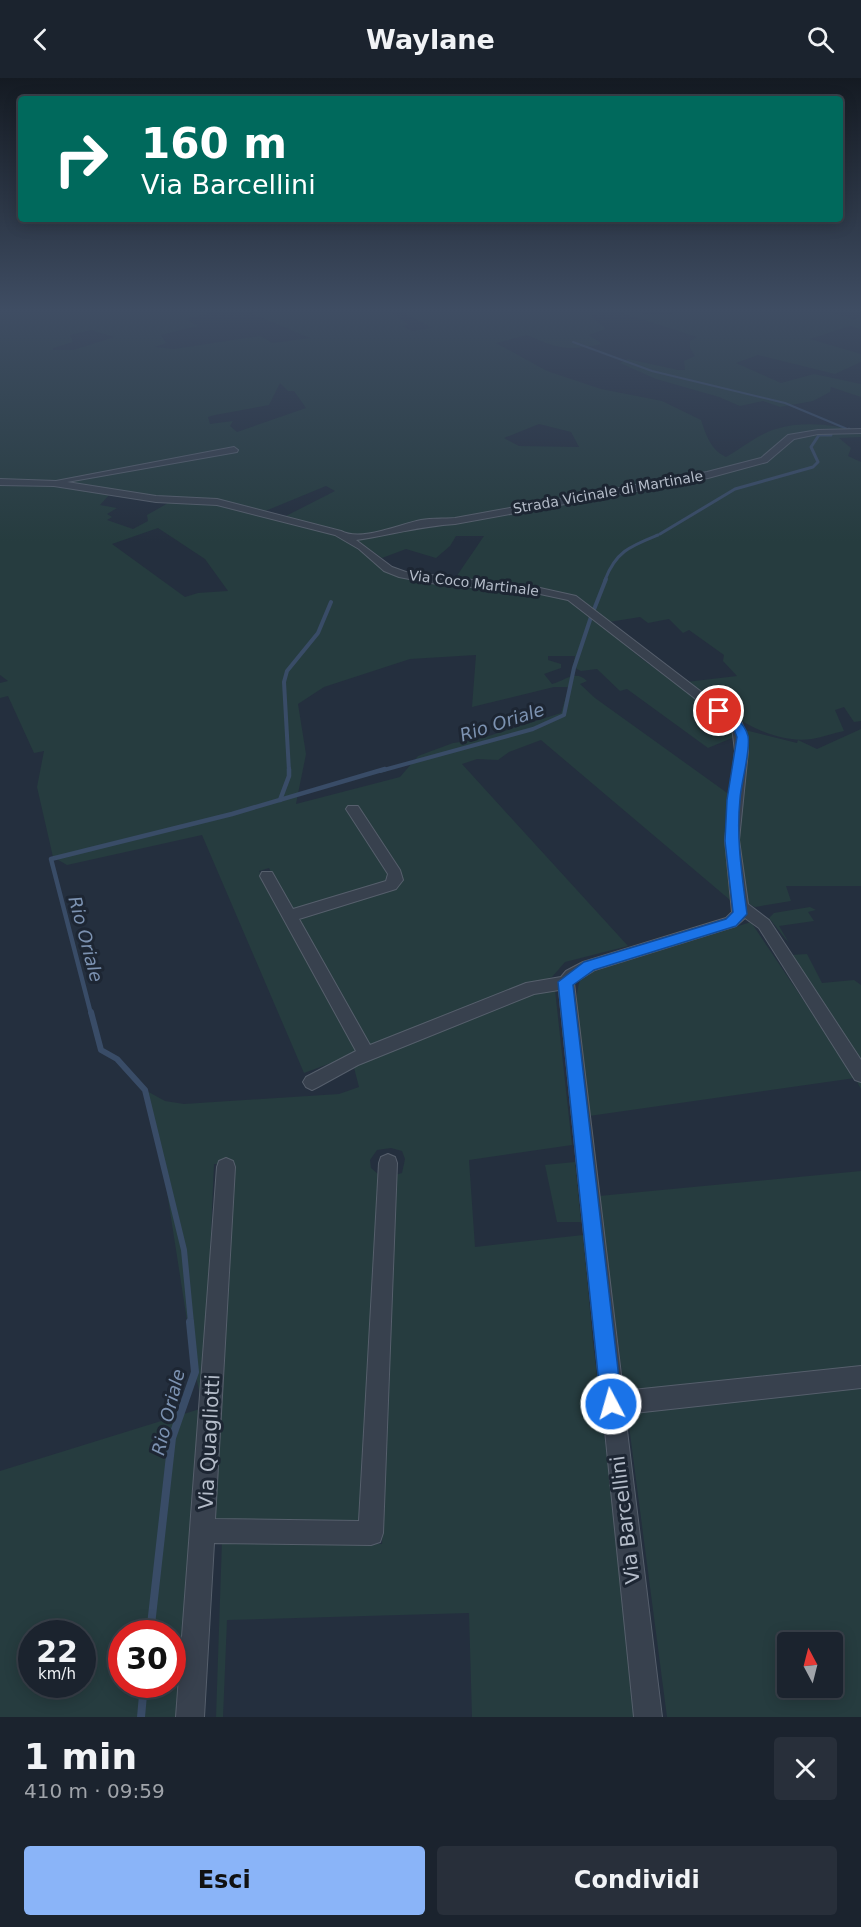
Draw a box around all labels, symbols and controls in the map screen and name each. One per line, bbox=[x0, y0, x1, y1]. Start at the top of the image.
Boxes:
icon: back bbox=[24, 23, 57, 56]
icon: search bbox=[804, 23, 837, 56]
text: Waylane bbox=[366, 24, 495, 55]
text: 160 m bbox=[141, 119, 287, 168]
icon: right bbox=[42, 120, 120, 198]
text: Via Barcellini bbox=[141, 169, 316, 200]
street label: Strada Vicinale di Martinale bbox=[512, 467, 704, 517]
street label: Via Coco Martinale bbox=[408, 567, 540, 599]
pin bbox=[693, 685, 744, 736]
icon: arrive bbox=[702, 694, 735, 727]
water label: Rio Oriale bbox=[457, 698, 547, 746]
water label: Rio Oriale bbox=[64, 894, 108, 984]
water label: Rio Oriale bbox=[147, 1367, 189, 1457]
position arrow bbox=[579, 1372, 643, 1436]
street label: Via Quagliotti bbox=[193, 1374, 225, 1510]
street label: Via Barcellini bbox=[605, 1454, 645, 1586]
speed limit sign: 30 bbox=[108, 1620, 186, 1698]
north arrow bbox=[777, 1632, 843, 1698]
map controls bbox=[777, 1632, 843, 1698]
text: 22 bbox=[36, 1634, 78, 1669]
text: km/h bbox=[38, 1665, 76, 1683]
text: 1 min bbox=[24, 1736, 137, 1777]
button: close bbox=[774, 1737, 837, 1800]
text: 410 m · 09:59 bbox=[24, 1779, 165, 1803]
button: Esci bbox=[24, 1846, 425, 1915]
button: Condividi bbox=[437, 1846, 837, 1915]

